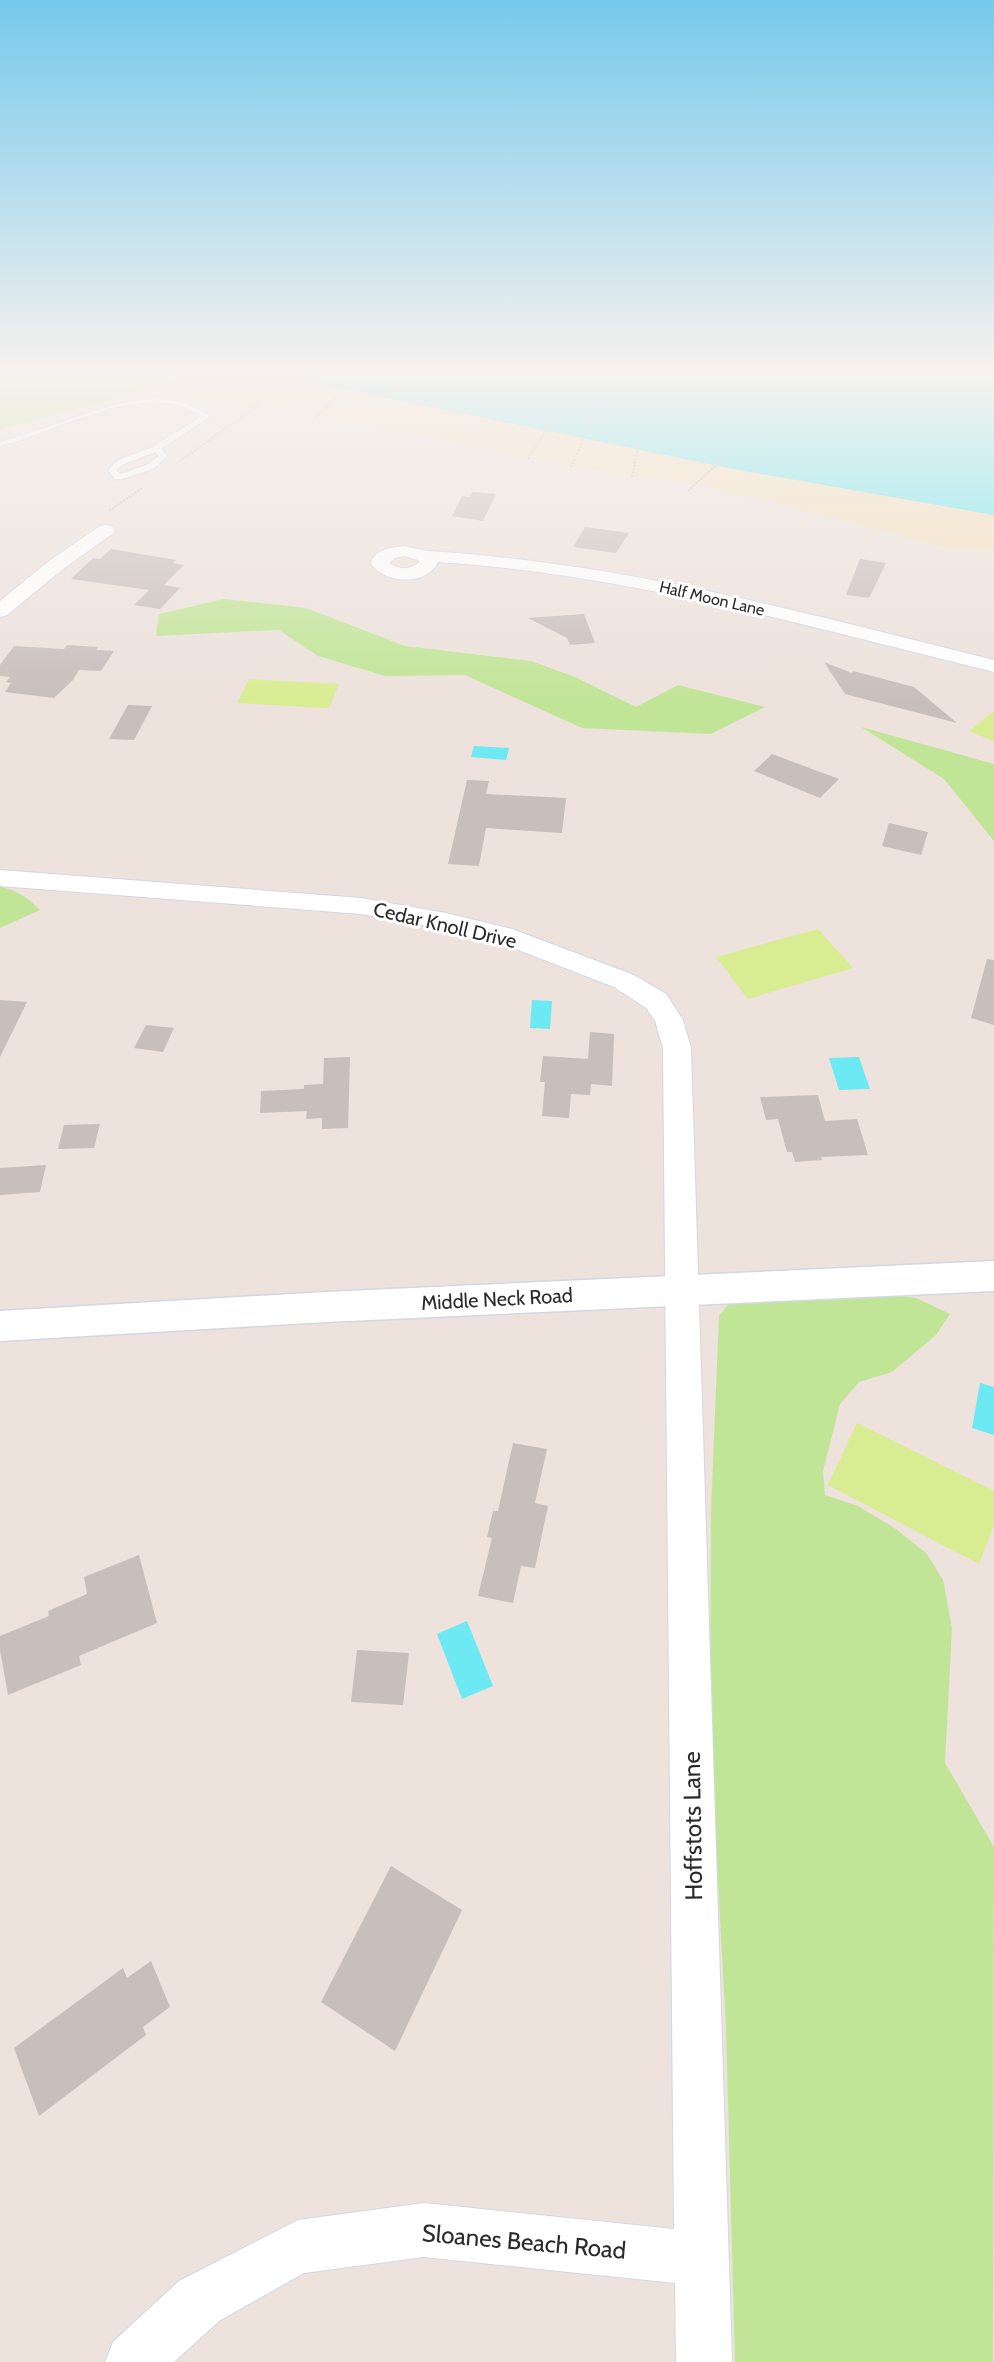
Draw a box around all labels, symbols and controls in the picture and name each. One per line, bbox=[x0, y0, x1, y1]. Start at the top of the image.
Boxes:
street label: Half Moon Lane bbox=[657, 577, 766, 620]
street label: Cedar Knoll Drive bbox=[371, 897, 519, 953]
street label: Middle Neck Road bbox=[421, 1283, 573, 1315]
street label: Hoffstots Lane bbox=[677, 1751, 708, 1901]
street label: Sloanes Beach Road bbox=[421, 2218, 627, 2265]

